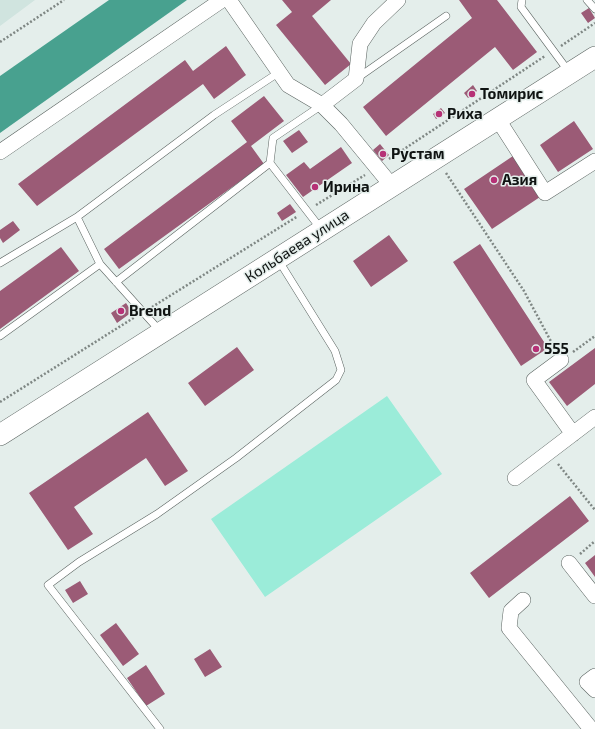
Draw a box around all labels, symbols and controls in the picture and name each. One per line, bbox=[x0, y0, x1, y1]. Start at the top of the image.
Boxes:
place label: Томирис bbox=[480, 85, 543, 103]
marker: Томирис bbox=[467, 89, 477, 99]
place label: Риха bbox=[447, 105, 483, 123]
marker: Риха bbox=[434, 109, 444, 119]
place label: Рустам bbox=[391, 145, 444, 163]
marker: Рустам bbox=[378, 149, 388, 159]
place label: Азия bbox=[502, 171, 537, 189]
marker: Азия bbox=[489, 175, 499, 185]
place label: Ирина bbox=[323, 178, 370, 196]
marker: Ирина bbox=[310, 182, 320, 192]
street label: Кольбаева улица bbox=[242, 206, 352, 286]
place label: Brend bbox=[129, 302, 171, 320]
marker: Brend bbox=[116, 306, 126, 316]
place label: 555 bbox=[544, 340, 569, 358]
marker: 555 bbox=[531, 344, 541, 354]

